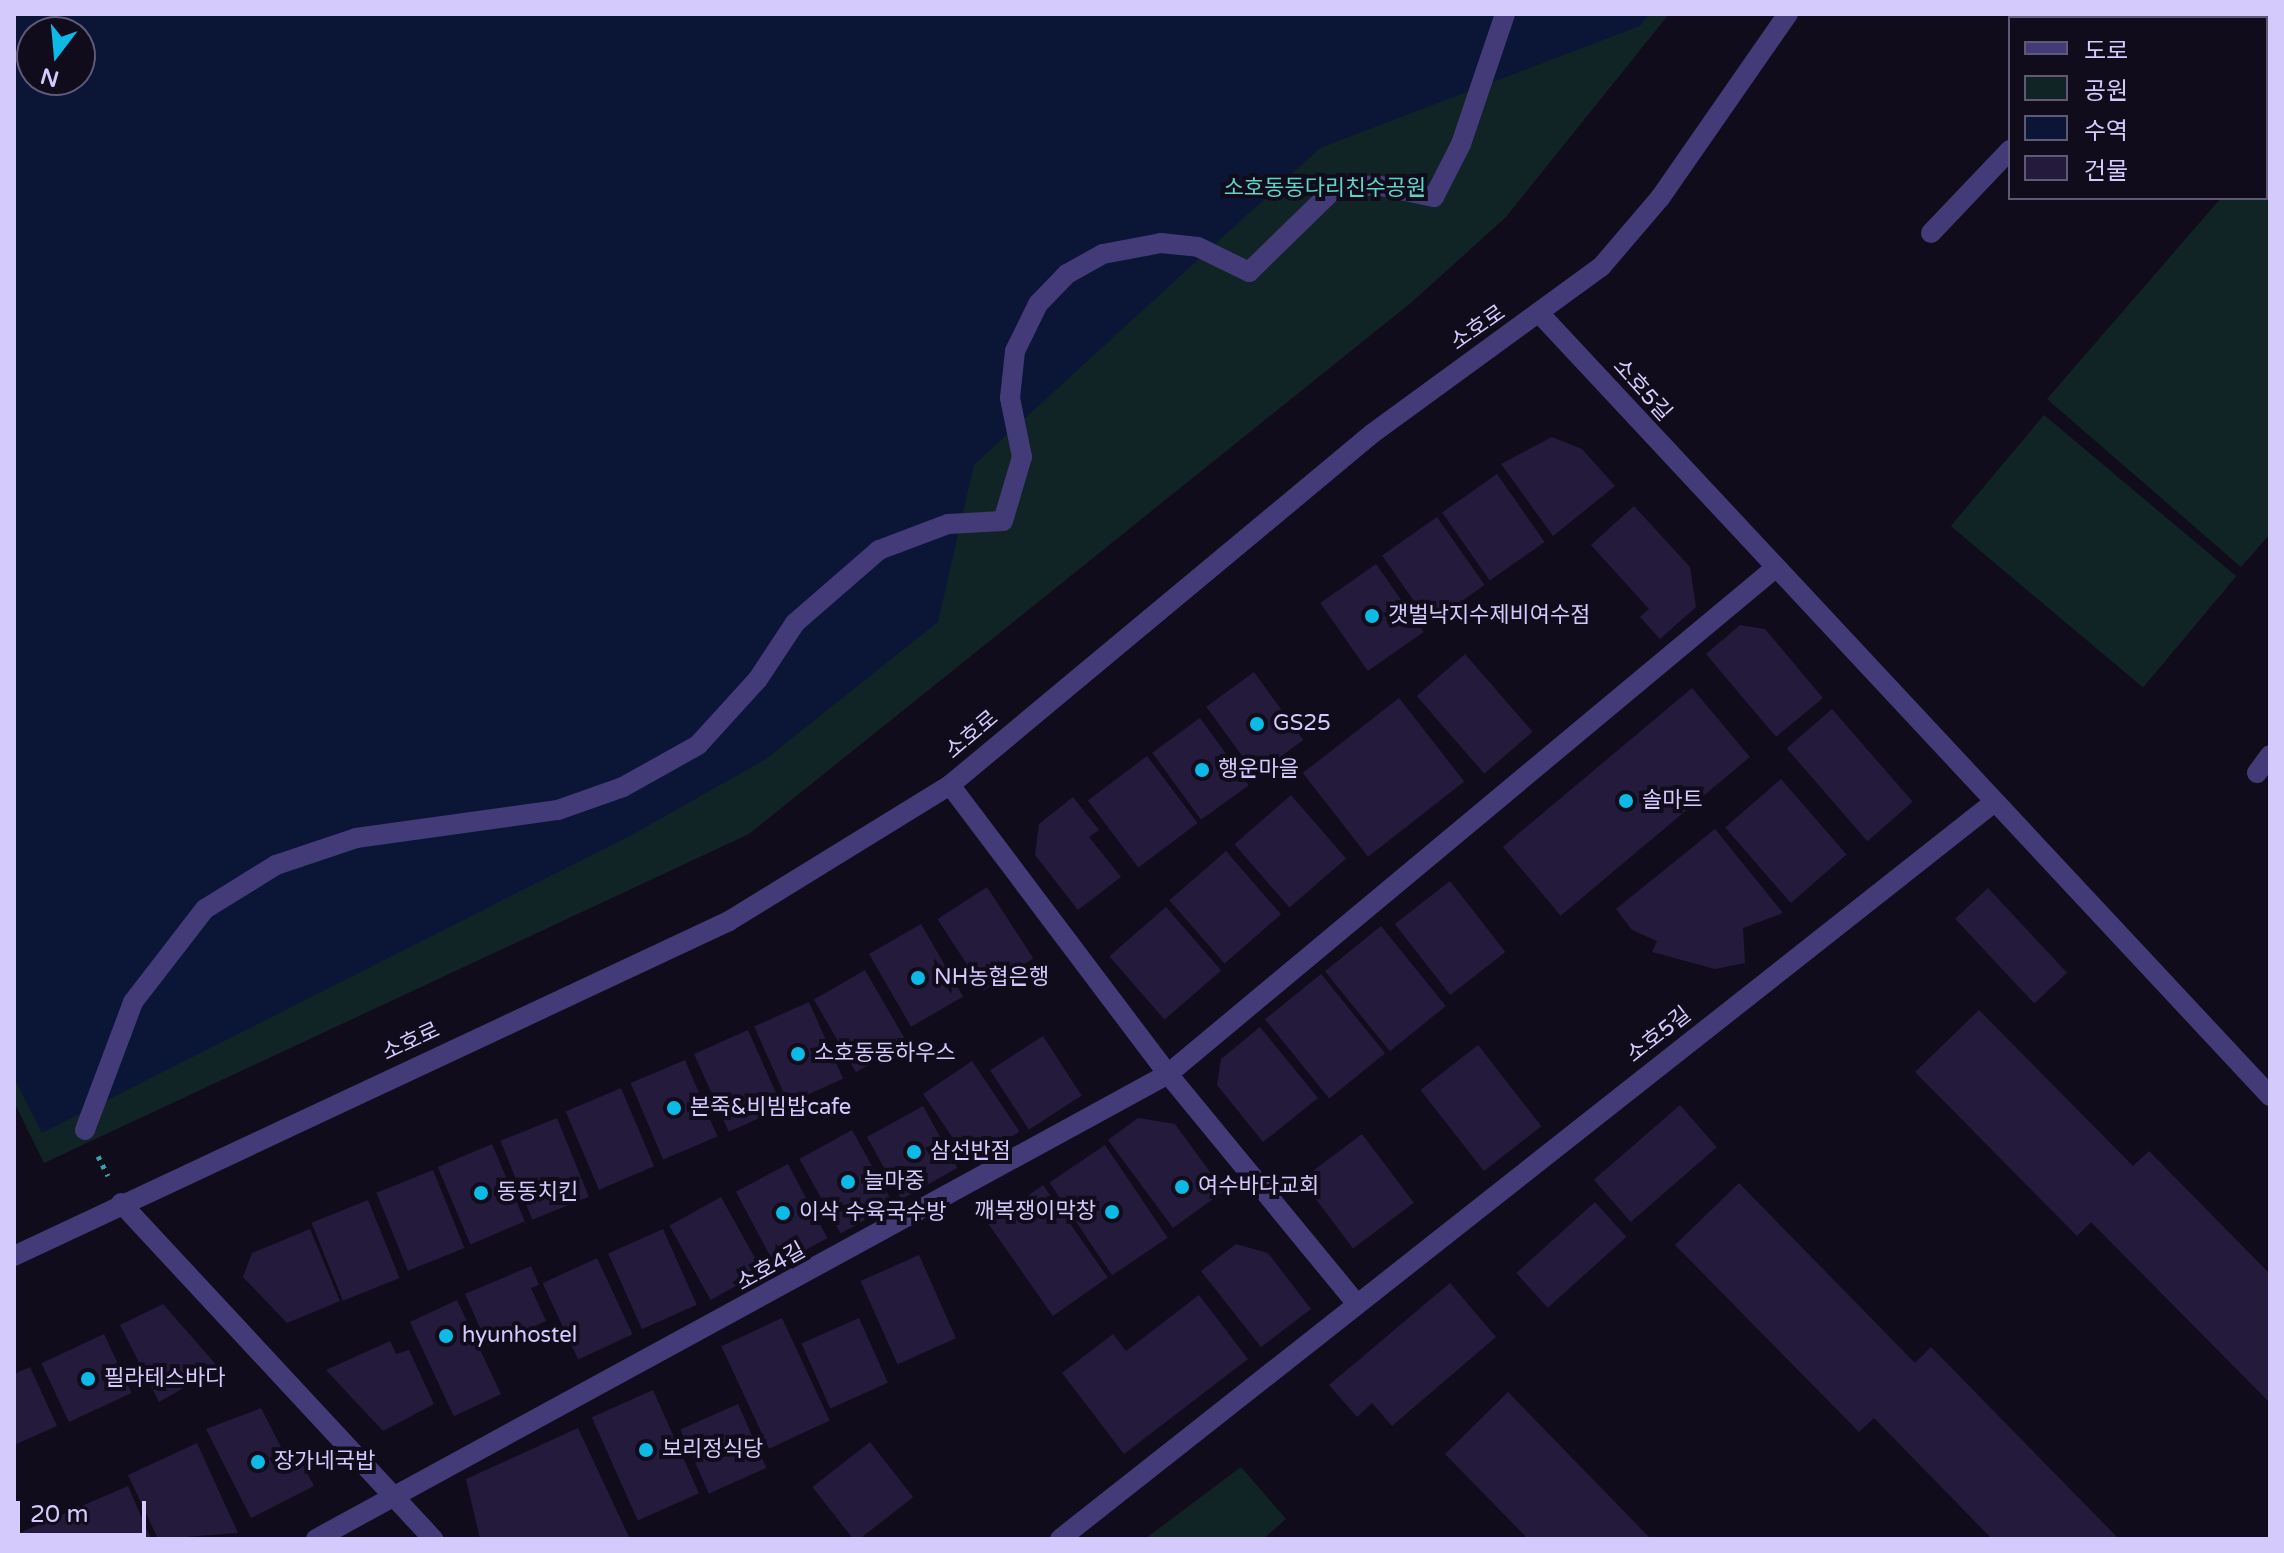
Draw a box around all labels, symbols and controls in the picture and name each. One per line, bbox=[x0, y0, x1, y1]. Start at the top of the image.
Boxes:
north arrow bbox=[16, 16, 96, 96]
legend bbox=[2008, 16, 2268, 200]
text: 도로 bbox=[2084, 37, 2128, 66]
text: N bbox=[38, 62, 62, 92]
text: 공원 bbox=[2084, 77, 2128, 106]
text: 수역 bbox=[2084, 117, 2128, 146]
text: 건물 bbox=[2084, 157, 2128, 186]
park label: 소호동동다리친수공원 bbox=[1224, 176, 1426, 202]
street label: 소호로 bbox=[1446, 300, 1510, 356]
street label: 소호5길 bbox=[1607, 353, 1677, 427]
place label: 갯벌낙지수제비여수점 bbox=[1388, 603, 1590, 629]
marker: 갯벌낙지수제비여수점 bbox=[1363, 607, 1381, 625]
street label: 소호로 bbox=[940, 705, 1004, 765]
place label: GS25 bbox=[1273, 711, 1331, 737]
marker: GS25 bbox=[1248, 715, 1266, 733]
place label: 행운마을 bbox=[1218, 757, 1299, 783]
marker: 행운마을 bbox=[1193, 761, 1211, 779]
place label: 솔마트 bbox=[1642, 788, 1703, 814]
marker: 솔마트 bbox=[1617, 792, 1635, 810]
place label: NH농협은행 bbox=[934, 965, 1049, 991]
marker: NH농협은행 bbox=[909, 969, 927, 987]
street label: 소호5길 bbox=[1622, 1002, 1696, 1068]
street label: 소호로 bbox=[378, 1017, 444, 1067]
place label: 소호동동하우스 bbox=[814, 1041, 956, 1067]
marker: 소호동동하우스 bbox=[789, 1045, 807, 1063]
place label: 본죽&비빔밥cafe bbox=[690, 1095, 851, 1121]
marker: 본죽&비빔밥cafe bbox=[665, 1099, 683, 1117]
place label: 삼선반점 bbox=[930, 1139, 1011, 1165]
marker: 삼선반점 bbox=[905, 1143, 923, 1161]
place label: 늘마중 bbox=[864, 1169, 925, 1195]
marker: 늘마중 bbox=[839, 1173, 857, 1191]
place label: 여수바다교회 bbox=[1198, 1174, 1319, 1200]
marker: 여수바다교회 bbox=[1173, 1178, 1191, 1196]
place label: 동동치킨 bbox=[497, 1180, 578, 1206]
marker: 동동치킨 bbox=[472, 1184, 490, 1202]
place label: 깨복쟁이막창 bbox=[975, 1199, 1096, 1225]
place label: 이삭 수육국수방 bbox=[799, 1200, 946, 1226]
marker: 깨복쟁이막창 bbox=[1103, 1203, 1121, 1221]
marker: 이삭 수육국수방 bbox=[774, 1204, 792, 1222]
street label: 소호4길 bbox=[732, 1237, 810, 1297]
place label: hyunhostel bbox=[462, 1323, 577, 1349]
marker: hyunhostel bbox=[437, 1327, 455, 1345]
place label: 필라테스바다 bbox=[104, 1366, 225, 1392]
marker: 필라테스바다 bbox=[79, 1370, 97, 1388]
place label: 보리정식당 bbox=[662, 1437, 763, 1463]
marker: 보리정식당 bbox=[637, 1441, 655, 1459]
place label: 장가네국밥 bbox=[274, 1449, 375, 1475]
marker: 장가네국밥 bbox=[249, 1453, 267, 1471]
scale bar bbox=[20, 1485, 150, 1535]
text: 20 m bbox=[30, 1500, 88, 1529]

